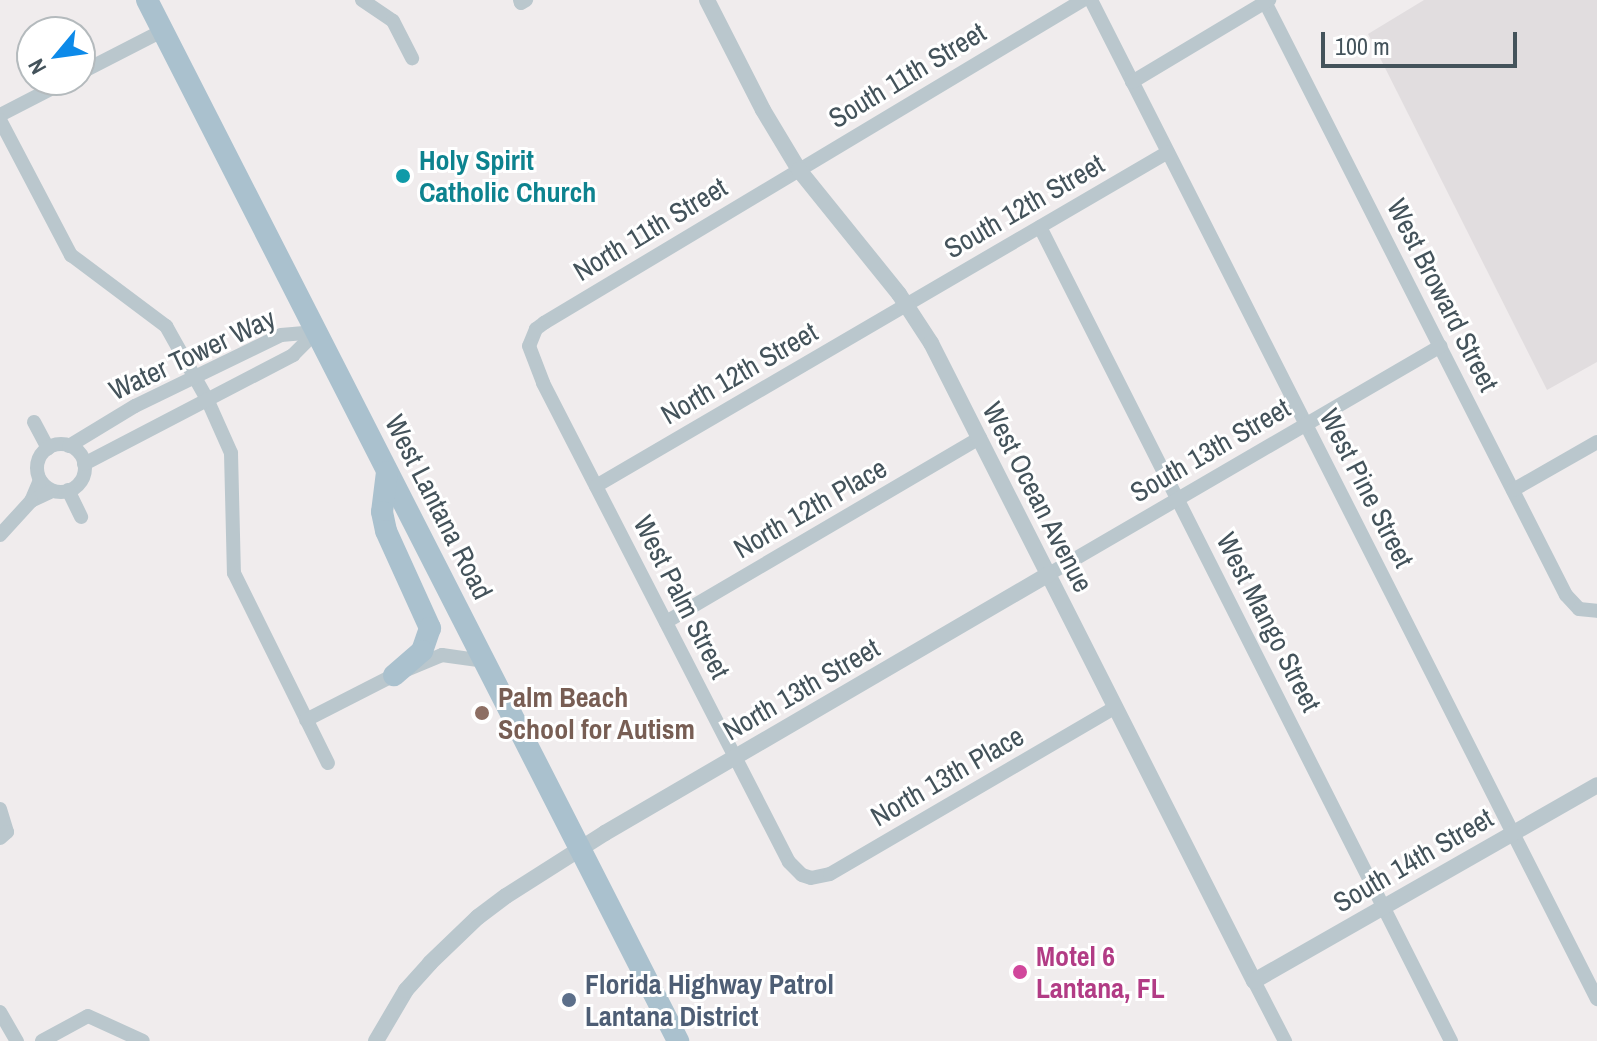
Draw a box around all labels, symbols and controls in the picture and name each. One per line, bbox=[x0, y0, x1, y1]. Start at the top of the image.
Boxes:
street label: South 11th Street bbox=[822, 15, 992, 135]
north arrow bbox=[16, 16, 96, 96]
scale bar bbox=[1325, 16, 1521, 66]
text: 100 m bbox=[1335, 30, 1390, 62]
text: N bbox=[20, 54, 53, 80]
place label: Holy Spirit Catholic Church bbox=[419, 143, 596, 209]
street label: South 12th Street bbox=[938, 147, 1110, 265]
marker: Holy Spirit Catholic Church bbox=[394, 167, 412, 185]
street label: North 11th Street bbox=[567, 170, 733, 288]
street label: West Broward Street bbox=[1380, 193, 1506, 397]
street label: Water Tower Way bbox=[104, 301, 280, 407]
street label: North 12th Street bbox=[655, 315, 823, 431]
street label: South 13th Street bbox=[1124, 391, 1296, 509]
street label: West Ocean Avenue bbox=[975, 396, 1101, 598]
street label: West Pine Street bbox=[1313, 403, 1421, 573]
street label: West Lantana Road bbox=[378, 409, 500, 605]
street label: North 12th Place bbox=[728, 451, 892, 565]
street label: West Palm Street bbox=[627, 510, 737, 684]
street label: West Mango Street bbox=[1210, 527, 1328, 717]
street label: North 13th Street bbox=[717, 631, 885, 747]
place label: Palm Beach School for Autism bbox=[498, 680, 696, 746]
marker: Palm Beach School for Autism bbox=[473, 704, 491, 722]
street label: North 13th Place bbox=[865, 719, 1029, 833]
street label: South 14th Street bbox=[1327, 801, 1499, 919]
place label: Motel 6 Lantana, FL bbox=[1036, 939, 1165, 1005]
marker: Motel 6 Lantana, FL bbox=[1011, 963, 1029, 981]
place label: Florida Highway Patrol Lantana District bbox=[585, 967, 834, 1033]
marker: Florida Highway Patrol Lantana District bbox=[560, 991, 578, 1009]

